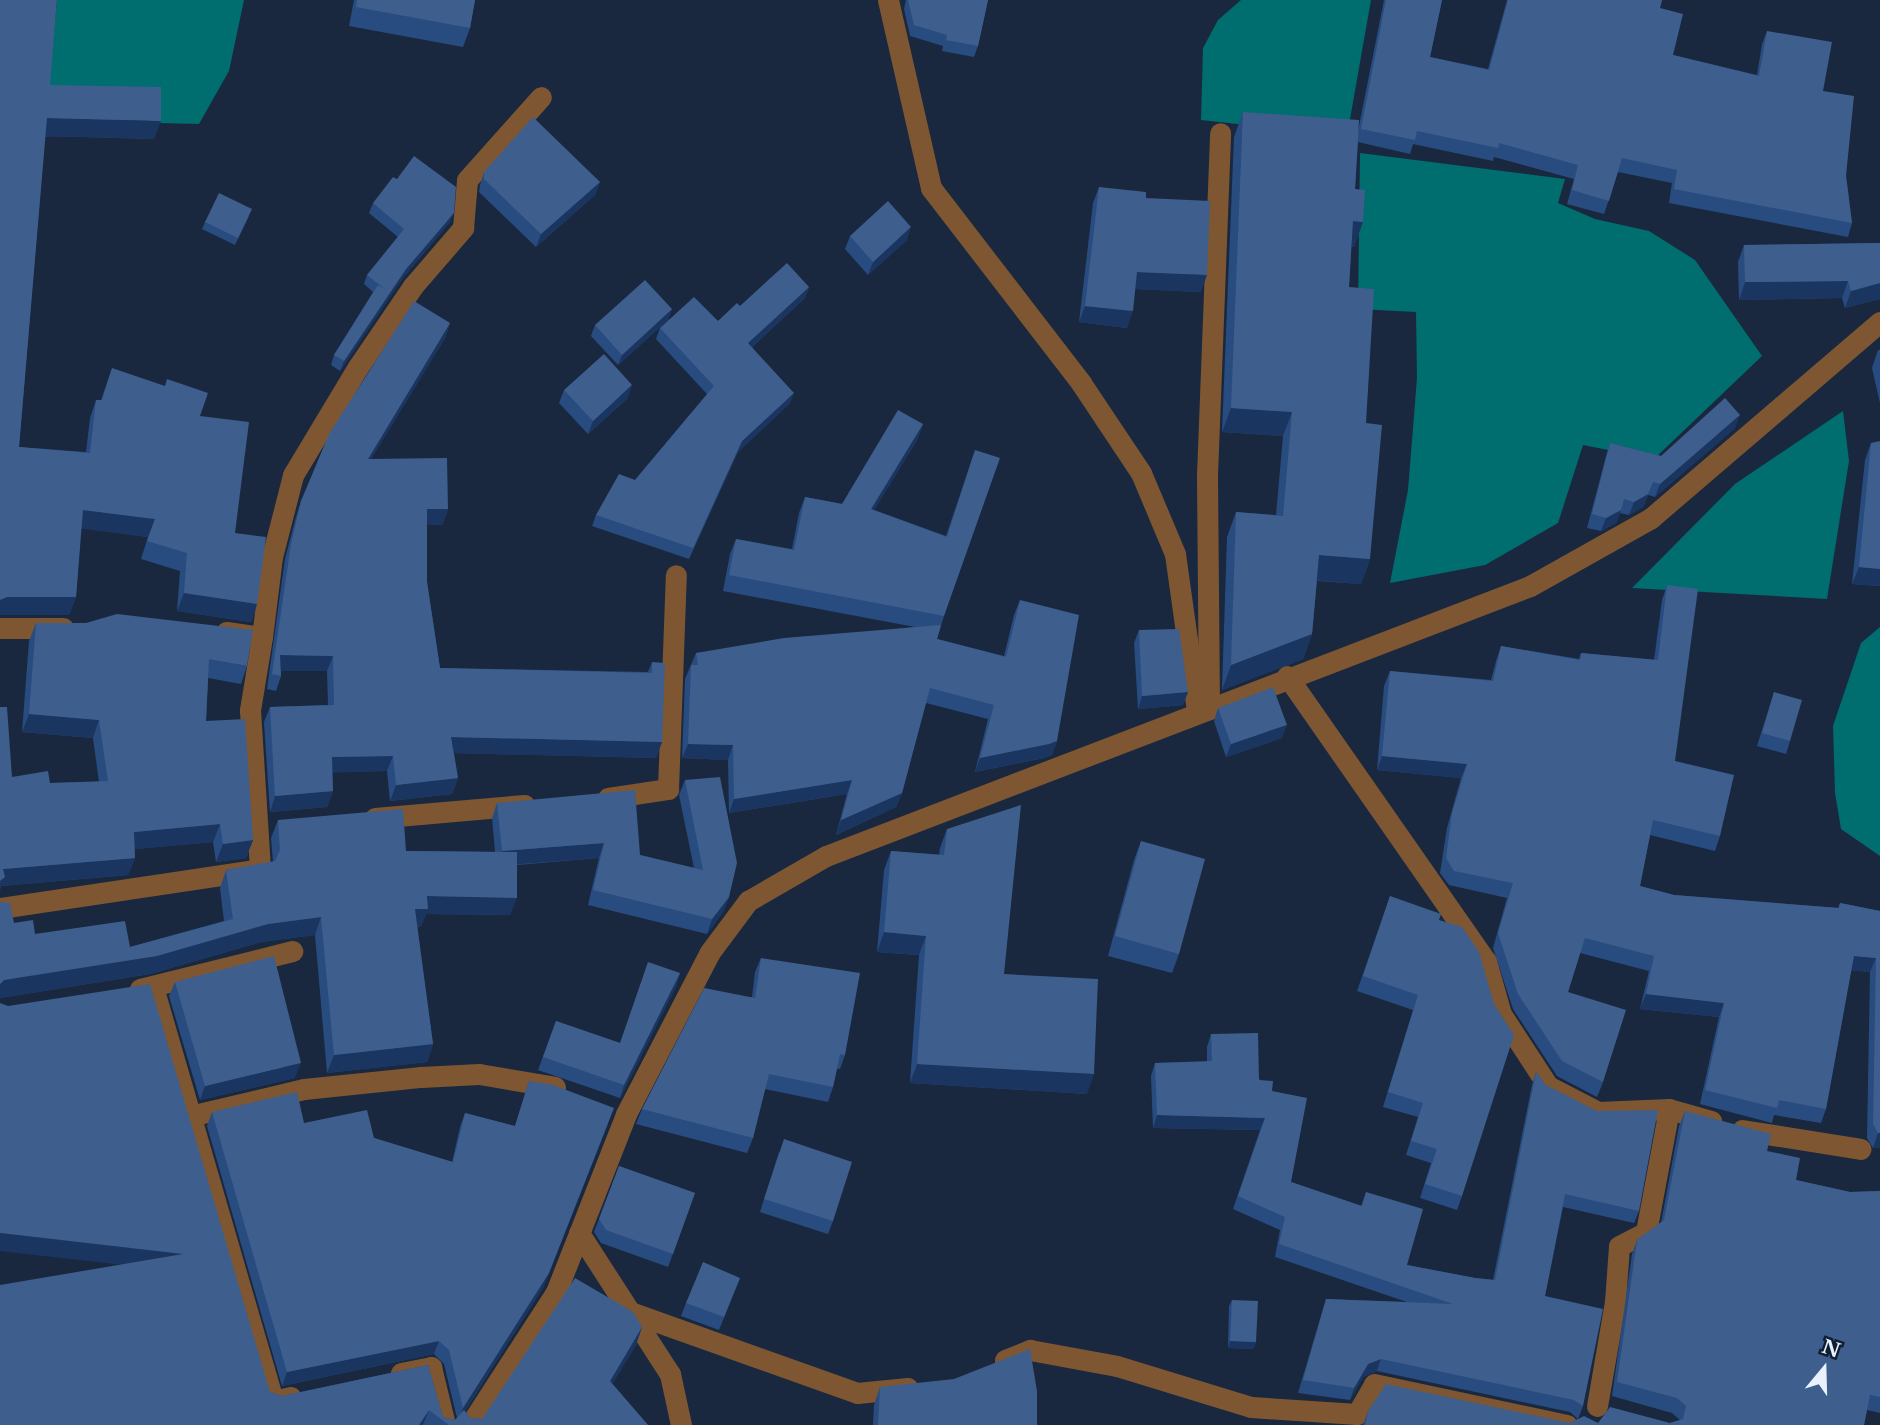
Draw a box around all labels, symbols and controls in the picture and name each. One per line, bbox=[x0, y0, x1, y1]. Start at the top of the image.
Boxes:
north arrow bbox=[1789, 1334, 1859, 1404]
text: N bbox=[1819, 1335, 1843, 1362]

